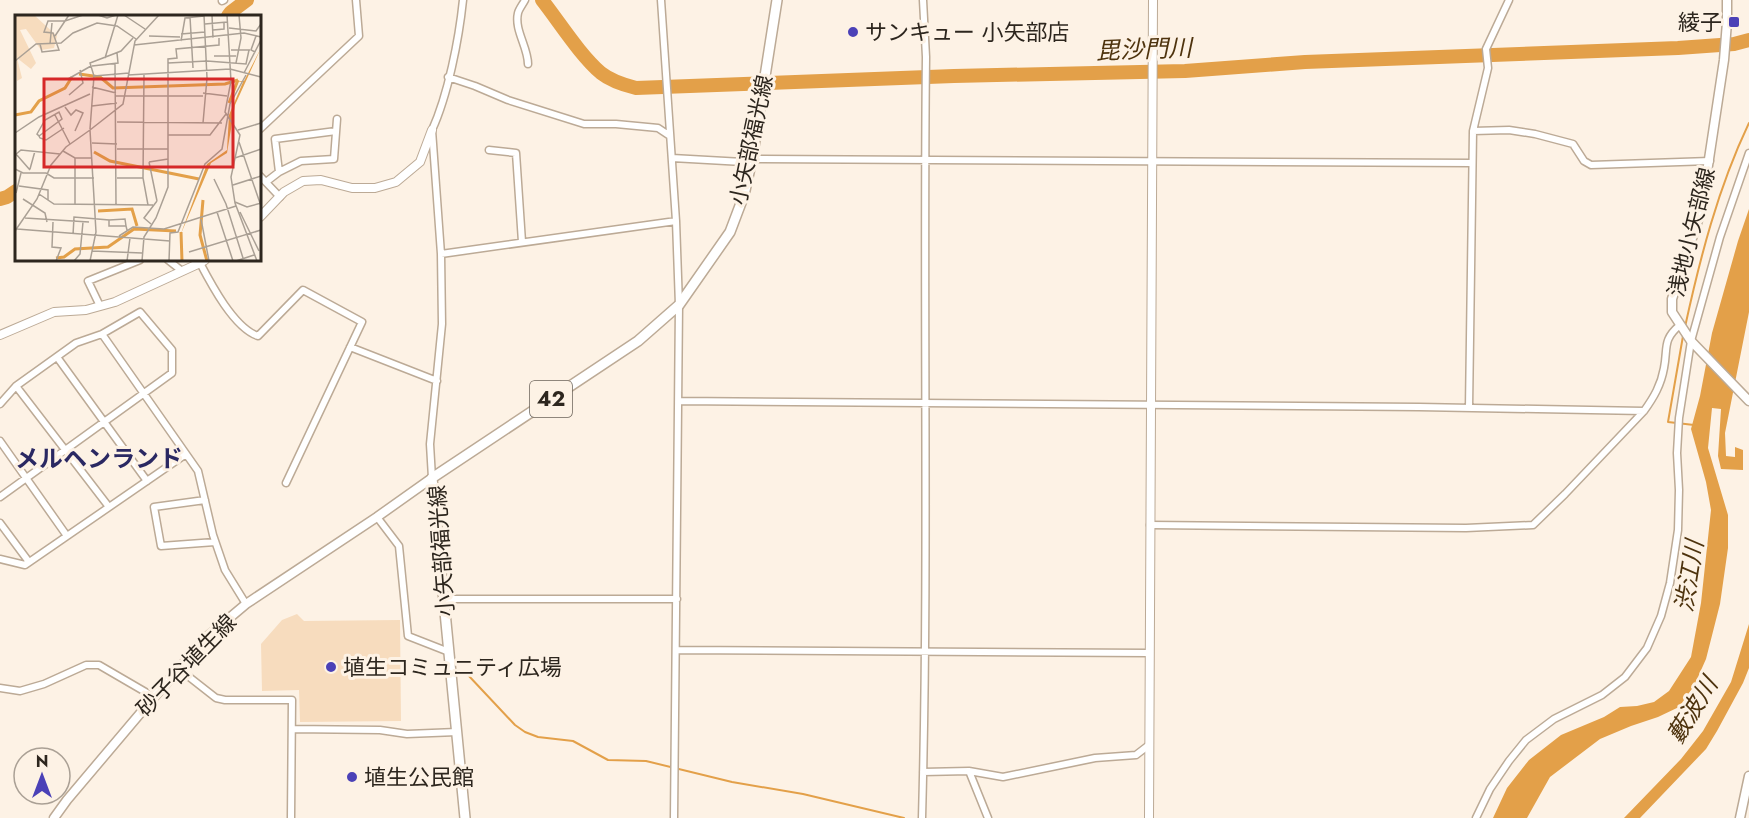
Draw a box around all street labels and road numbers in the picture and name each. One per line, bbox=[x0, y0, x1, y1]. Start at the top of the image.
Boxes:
street label: 小矢部福光線 bbox=[722, 72, 780, 208]
street label: 浅地小矢部線 bbox=[1660, 164, 1722, 300]
road number: 42 bbox=[530, 381, 572, 417]
street label: 小矢部福光線 bbox=[420, 484, 462, 618]
street label: 砂子谷埴生線 bbox=[129, 606, 243, 724]

